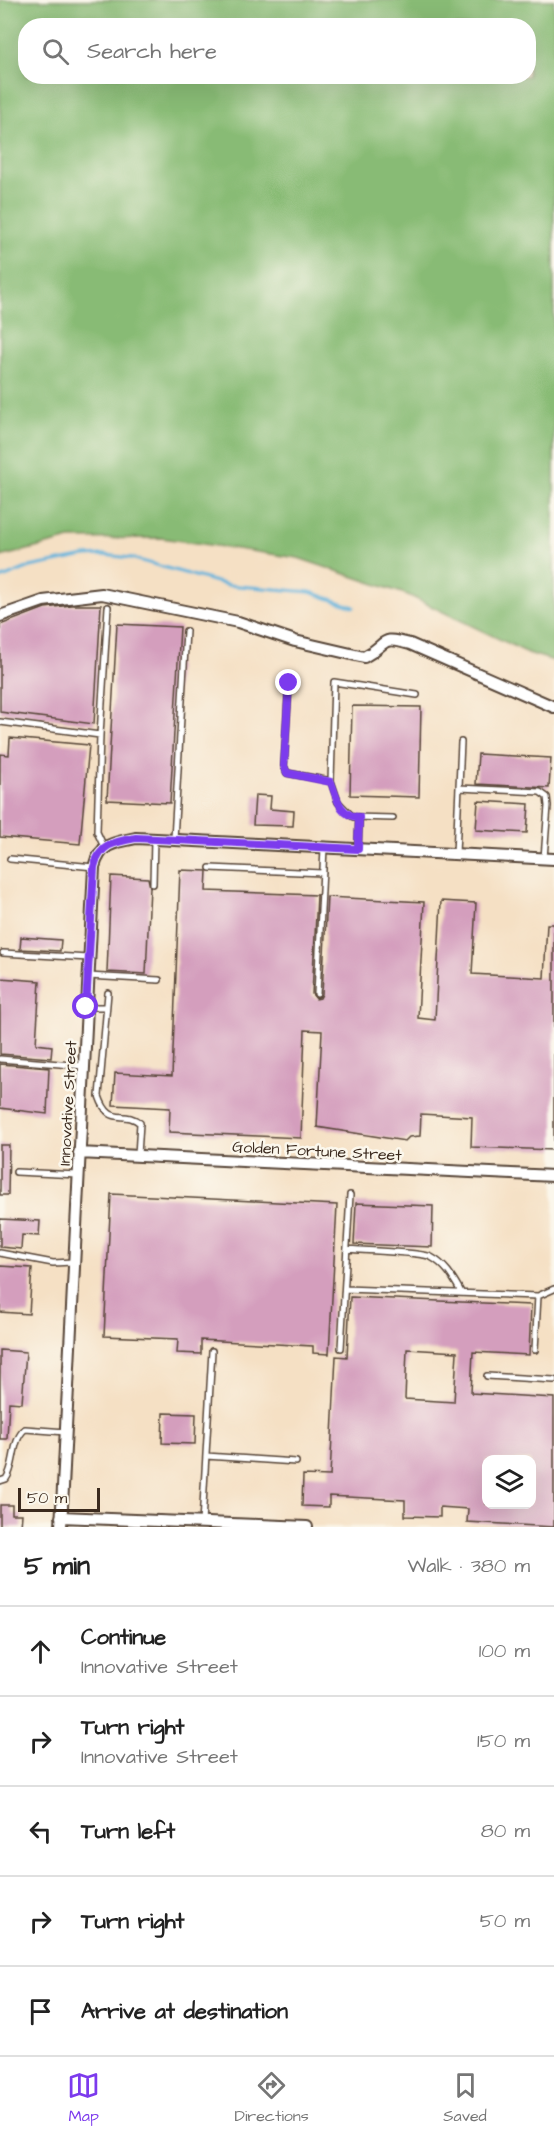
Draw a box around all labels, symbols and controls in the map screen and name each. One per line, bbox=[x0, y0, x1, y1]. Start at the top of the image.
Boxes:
search box bbox=[18, 18, 536, 84]
icon: search bbox=[39, 35, 72, 68]
text: Search here bbox=[87, 36, 217, 67]
route end bbox=[275, 669, 301, 695]
route start bbox=[72, 993, 98, 1019]
street label: Innovative Street bbox=[54, 1039, 82, 1166]
street label: Golden Fortune Street bbox=[232, 1136, 403, 1166]
map controls bbox=[482, 1455, 536, 1509]
button: layers bbox=[482, 1455, 536, 1509]
scale bar bbox=[18, 1485, 100, 1512]
text: 50 m bbox=[27, 1487, 67, 1509]
text: 5 min bbox=[24, 1548, 90, 1584]
text: Walk · 380 m bbox=[407, 1552, 530, 1580]
text: Continue bbox=[81, 1622, 166, 1653]
icon: ahead bbox=[24, 1635, 57, 1668]
text: 100 m bbox=[479, 1637, 530, 1665]
text: Innovative Street bbox=[81, 1653, 238, 1681]
text: Turn right bbox=[81, 1712, 184, 1743]
icon: right bbox=[24, 1725, 57, 1758]
text: 150 m bbox=[477, 1727, 530, 1755]
text: Innovative Street bbox=[81, 1743, 238, 1771]
icon: left bbox=[24, 1815, 57, 1848]
text: Turn left bbox=[81, 1816, 175, 1847]
text: 80 m bbox=[481, 1817, 530, 1845]
icon: right bbox=[24, 1905, 57, 1938]
text: Turn right bbox=[81, 1906, 184, 1937]
text: 50 m bbox=[480, 1907, 530, 1935]
icon: arrive bbox=[24, 1995, 57, 2028]
text: Arrive at destination bbox=[81, 1996, 288, 2027]
tab: Map bbox=[67, 2069, 100, 2127]
tab: Directions bbox=[235, 2069, 309, 2127]
tab: Saved bbox=[443, 2069, 487, 2127]

